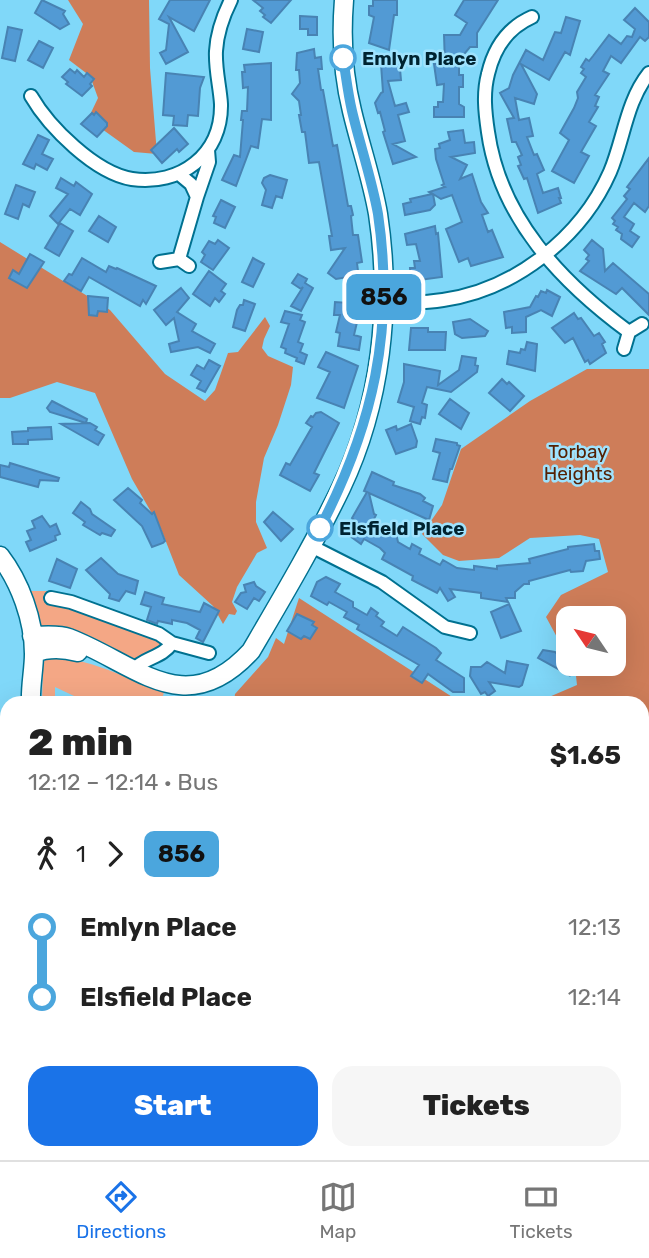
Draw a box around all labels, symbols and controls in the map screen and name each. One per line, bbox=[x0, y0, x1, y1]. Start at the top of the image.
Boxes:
marker: Emlyn Place bbox=[330, 45, 356, 71]
place label: Emlyn Place bbox=[362, 47, 477, 70]
line badge: 856 bbox=[344, 274, 424, 320]
text: 856 bbox=[360, 283, 408, 311]
park label: Torbay Heights bbox=[544, 440, 612, 485]
marker: Elsfield Place bbox=[307, 515, 333, 541]
place label: Elsfield Place bbox=[339, 517, 465, 540]
north arrow bbox=[556, 606, 626, 676]
map controls bbox=[556, 606, 626, 676]
text: 2 min bbox=[28, 719, 133, 765]
text: $1.65 bbox=[550, 740, 621, 771]
text: 12:12 – 12:14 · Bus bbox=[28, 768, 218, 796]
icon: walk bbox=[28, 835, 66, 873]
icon: forward bbox=[96, 835, 134, 873]
text: 1 bbox=[76, 840, 86, 868]
text: 856 bbox=[158, 840, 205, 868]
text: Emlyn Place bbox=[80, 912, 237, 943]
text: 12:13 bbox=[568, 913, 621, 941]
text: Elsfield Place bbox=[80, 982, 252, 1013]
text: 12:14 bbox=[568, 983, 621, 1011]
button: Start bbox=[28, 1066, 318, 1146]
button: Tickets bbox=[332, 1066, 621, 1146]
tab: Directions bbox=[76, 1178, 166, 1243]
tab: Map bbox=[319, 1178, 357, 1243]
tab: Tickets bbox=[510, 1178, 573, 1243]

